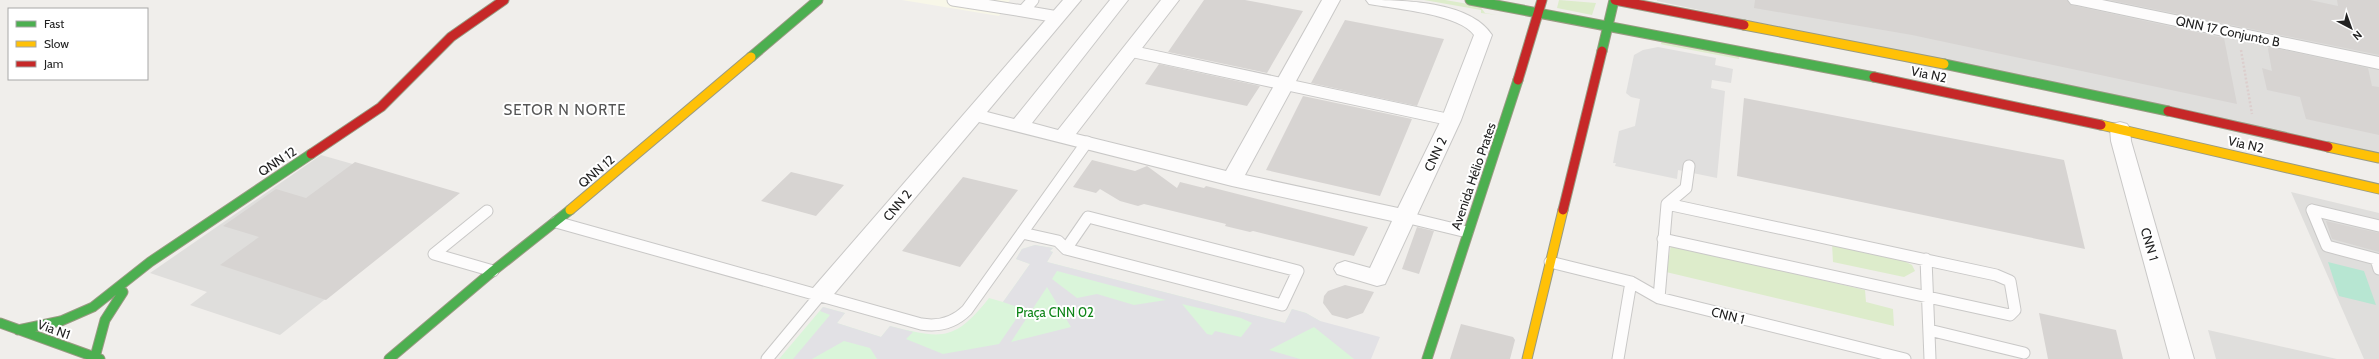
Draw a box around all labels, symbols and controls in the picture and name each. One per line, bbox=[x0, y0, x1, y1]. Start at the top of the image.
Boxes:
legend bbox=[8, 8, 148, 80]
north arrow bbox=[2331, 8, 2371, 48]
street label: QNN 17 Conjunto B bbox=[2174, 12, 2282, 51]
text: Fast bbox=[44, 16, 64, 31]
text: N bbox=[2350, 28, 2365, 43]
text: Slow bbox=[44, 36, 69, 51]
text: Jam bbox=[43, 56, 63, 71]
street label: Via N2 bbox=[1910, 62, 1949, 86]
district label: SETOR N NORTE bbox=[504, 101, 626, 119]
street label: Avenida Hélio Prates bbox=[1447, 120, 1499, 232]
street label: Via N2 bbox=[2226, 132, 2266, 156]
street label: CNN 2 bbox=[1420, 134, 1450, 174]
street label: QNN 12 bbox=[255, 143, 299, 179]
street label: QNN 12 bbox=[575, 151, 617, 191]
street label: CNN 2 bbox=[879, 186, 915, 224]
street label: CNN 1 bbox=[2138, 226, 2162, 262]
street label: CNN 1 bbox=[1710, 303, 1746, 327]
park label: Praça CNN 02 bbox=[1016, 304, 1094, 320]
street label: Via N1 bbox=[35, 316, 73, 342]

